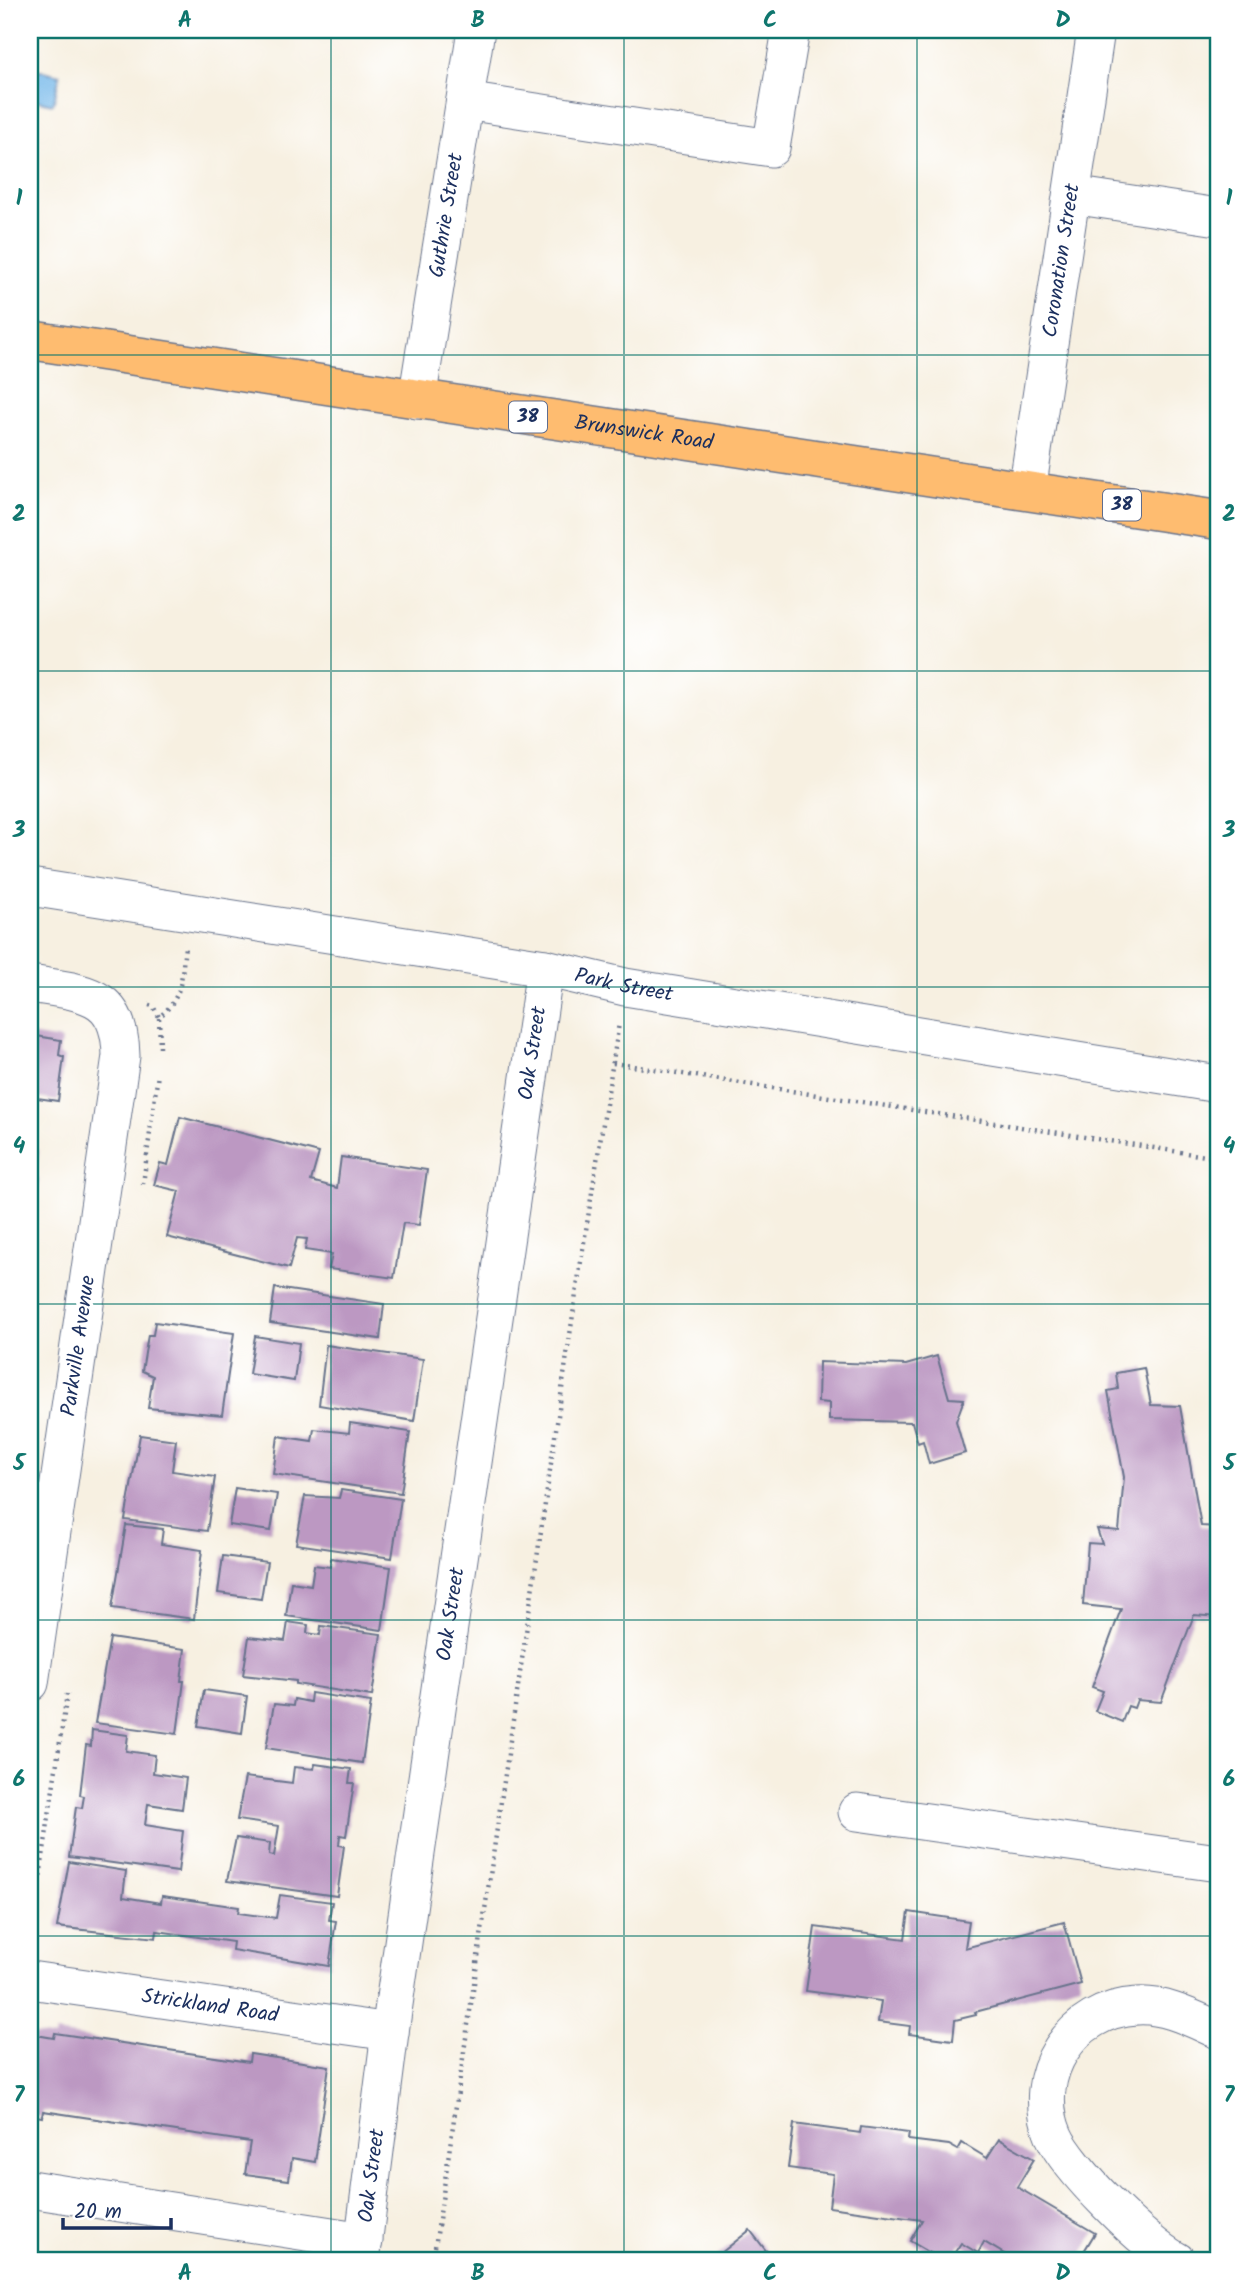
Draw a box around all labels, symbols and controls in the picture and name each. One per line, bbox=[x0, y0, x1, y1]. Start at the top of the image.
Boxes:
text: A bbox=[178, 3, 192, 39]
text: B bbox=[471, 3, 485, 39]
text: C bbox=[763, 3, 777, 39]
text: D bbox=[1055, 3, 1071, 39]
street label: Guthrie Street bbox=[420, 150, 473, 280]
text: 1 bbox=[16, 181, 23, 217]
street label: Coronation Street bbox=[1034, 181, 1089, 340]
text: 1 bbox=[1226, 181, 1233, 217]
road number: 38 bbox=[509, 402, 547, 432]
street label: Brunswick Road bbox=[573, 406, 716, 460]
road number: 38 bbox=[1103, 490, 1141, 520]
text: 2 bbox=[12, 497, 26, 533]
text: 2 bbox=[1222, 497, 1236, 533]
text: 3 bbox=[12, 813, 26, 849]
text: 3 bbox=[1222, 813, 1236, 849]
street label: Park Street bbox=[571, 959, 676, 1011]
street label: Oak Street bbox=[509, 1003, 556, 1102]
text: 4 bbox=[13, 1129, 26, 1165]
text: 4 bbox=[1223, 1129, 1236, 1165]
street label: Parkville Avenue bbox=[53, 1273, 105, 1419]
text: 5 bbox=[12, 1446, 27, 1482]
text: 5 bbox=[1222, 1446, 1237, 1482]
street label: Oak Street bbox=[428, 1564, 474, 1663]
text: 6 bbox=[13, 1762, 25, 1798]
text: 6 bbox=[1223, 1762, 1235, 1798]
street label: Strickland Road bbox=[140, 1980, 281, 2032]
text: 7 bbox=[14, 2078, 26, 2114]
text: 7 bbox=[1224, 2078, 1236, 2114]
street label: Oak Street bbox=[350, 2126, 394, 2225]
scale bar bbox=[63, 2186, 172, 2230]
text: 20 m bbox=[74, 2196, 122, 2229]
text: A bbox=[178, 2256, 192, 2291]
text: B bbox=[471, 2256, 485, 2291]
text: C bbox=[763, 2256, 777, 2291]
text: D bbox=[1055, 2256, 1071, 2291]

